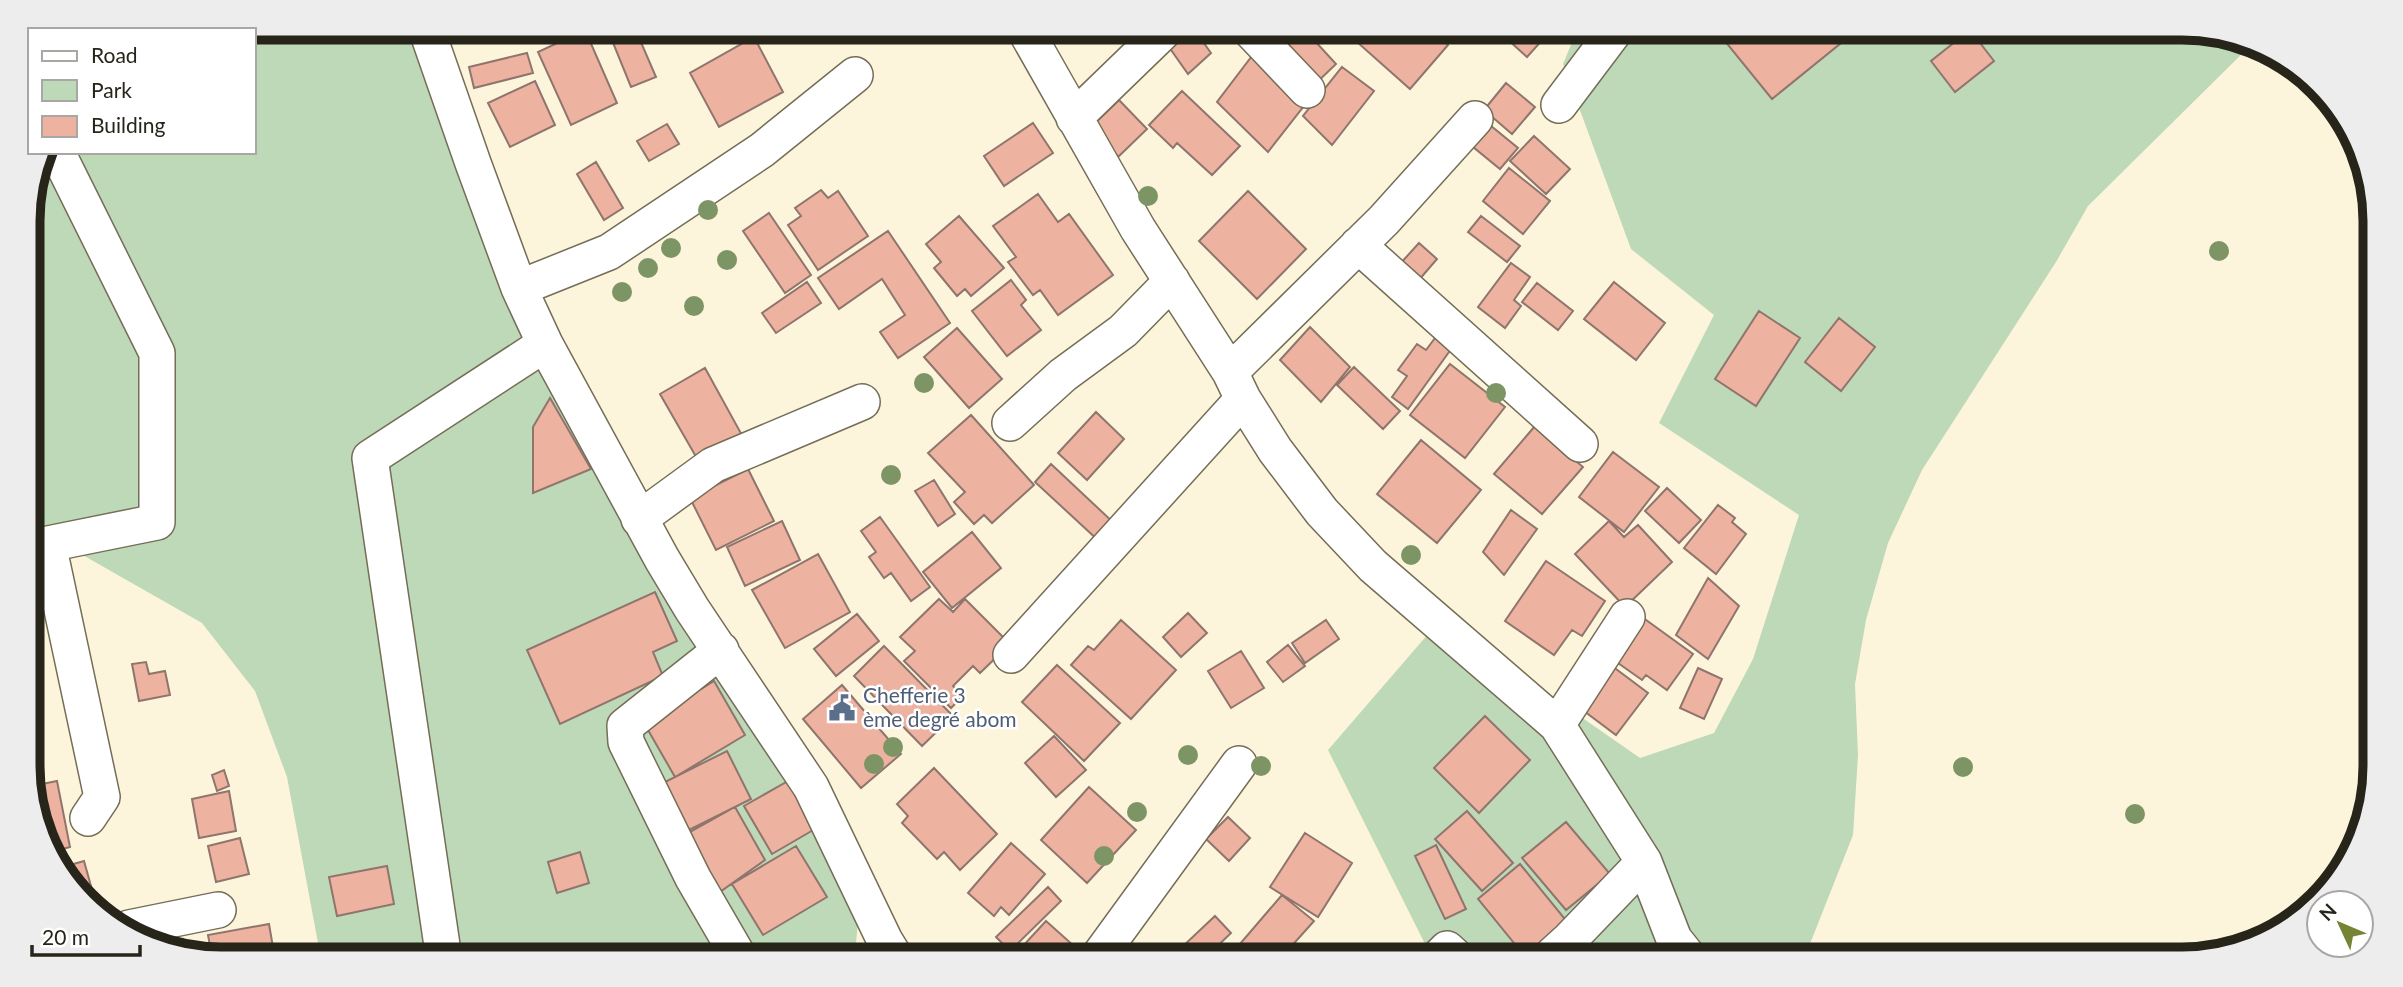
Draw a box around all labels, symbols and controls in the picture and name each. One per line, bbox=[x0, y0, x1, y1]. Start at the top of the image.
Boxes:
legend bbox=[28, 28, 256, 154]
text: Road bbox=[91, 42, 138, 67]
text: Park bbox=[91, 77, 132, 102]
text: Building bbox=[91, 112, 166, 137]
place label: Chefferie 3 ème degré abom bbox=[863, 682, 1017, 731]
public building icon: Chefferie 3 ème degré abom bbox=[827, 693, 857, 723]
north arrow bbox=[2305, 889, 2375, 959]
text: N bbox=[2314, 899, 2341, 925]
scale bar bbox=[32, 914, 140, 958]
text: 20 m bbox=[42, 924, 89, 949]

